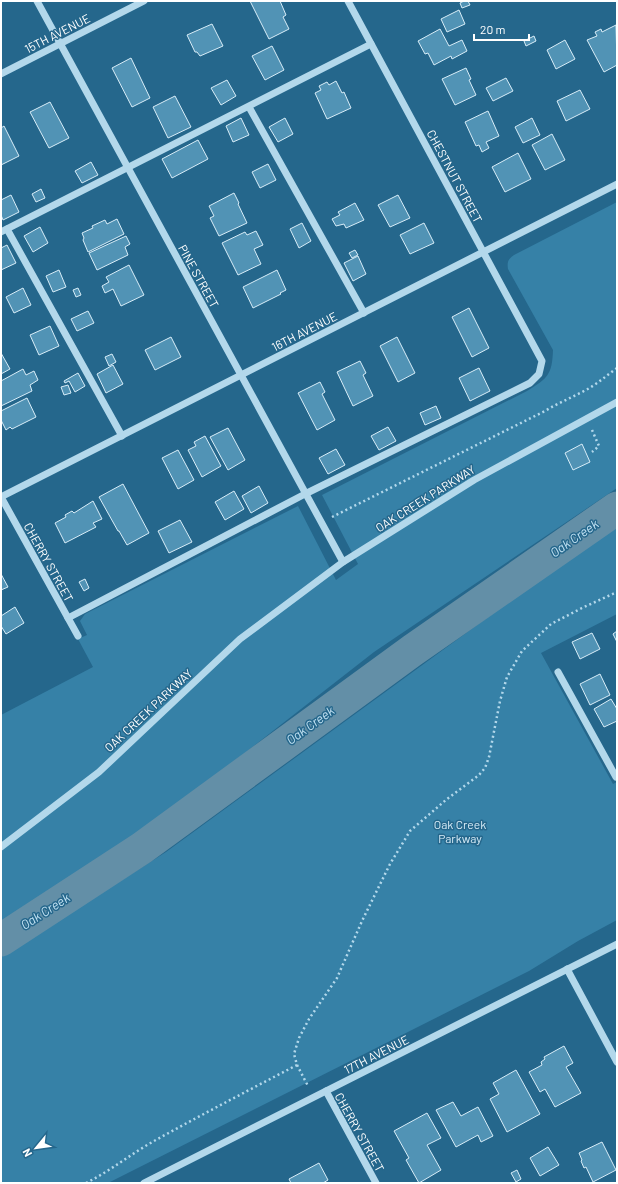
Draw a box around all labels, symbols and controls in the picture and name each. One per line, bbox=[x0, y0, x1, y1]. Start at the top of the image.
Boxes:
street label: 15TH AVENUE bbox=[22, 11, 92, 55]
scale bar bbox=[474, 16, 529, 42]
text: 20 m bbox=[480, 22, 506, 36]
street label: CHESTNUT STREET bbox=[425, 127, 486, 225]
street label: PINE STREET bbox=[176, 242, 222, 310]
street label: 16TH AVENUE bbox=[269, 309, 339, 353]
street label: OAK CREEK PARKWAY bbox=[373, 462, 478, 534]
water label: Oak Creek bbox=[547, 515, 602, 560]
street label: CHERRY STREET bbox=[21, 520, 77, 604]
street label: OAK CREEK PARKWAY bbox=[101, 666, 195, 754]
water label: Oak Creek bbox=[283, 702, 338, 748]
park label: Oak Creek Parkway bbox=[434, 817, 486, 845]
water label: Oak Creek bbox=[17, 889, 73, 933]
street label: 17TH AVENUE bbox=[341, 1032, 411, 1076]
street label: CHERRY STREET bbox=[332, 1090, 388, 1174]
north arrow bbox=[16, 1128, 56, 1168]
text: N bbox=[19, 1147, 34, 1159]

